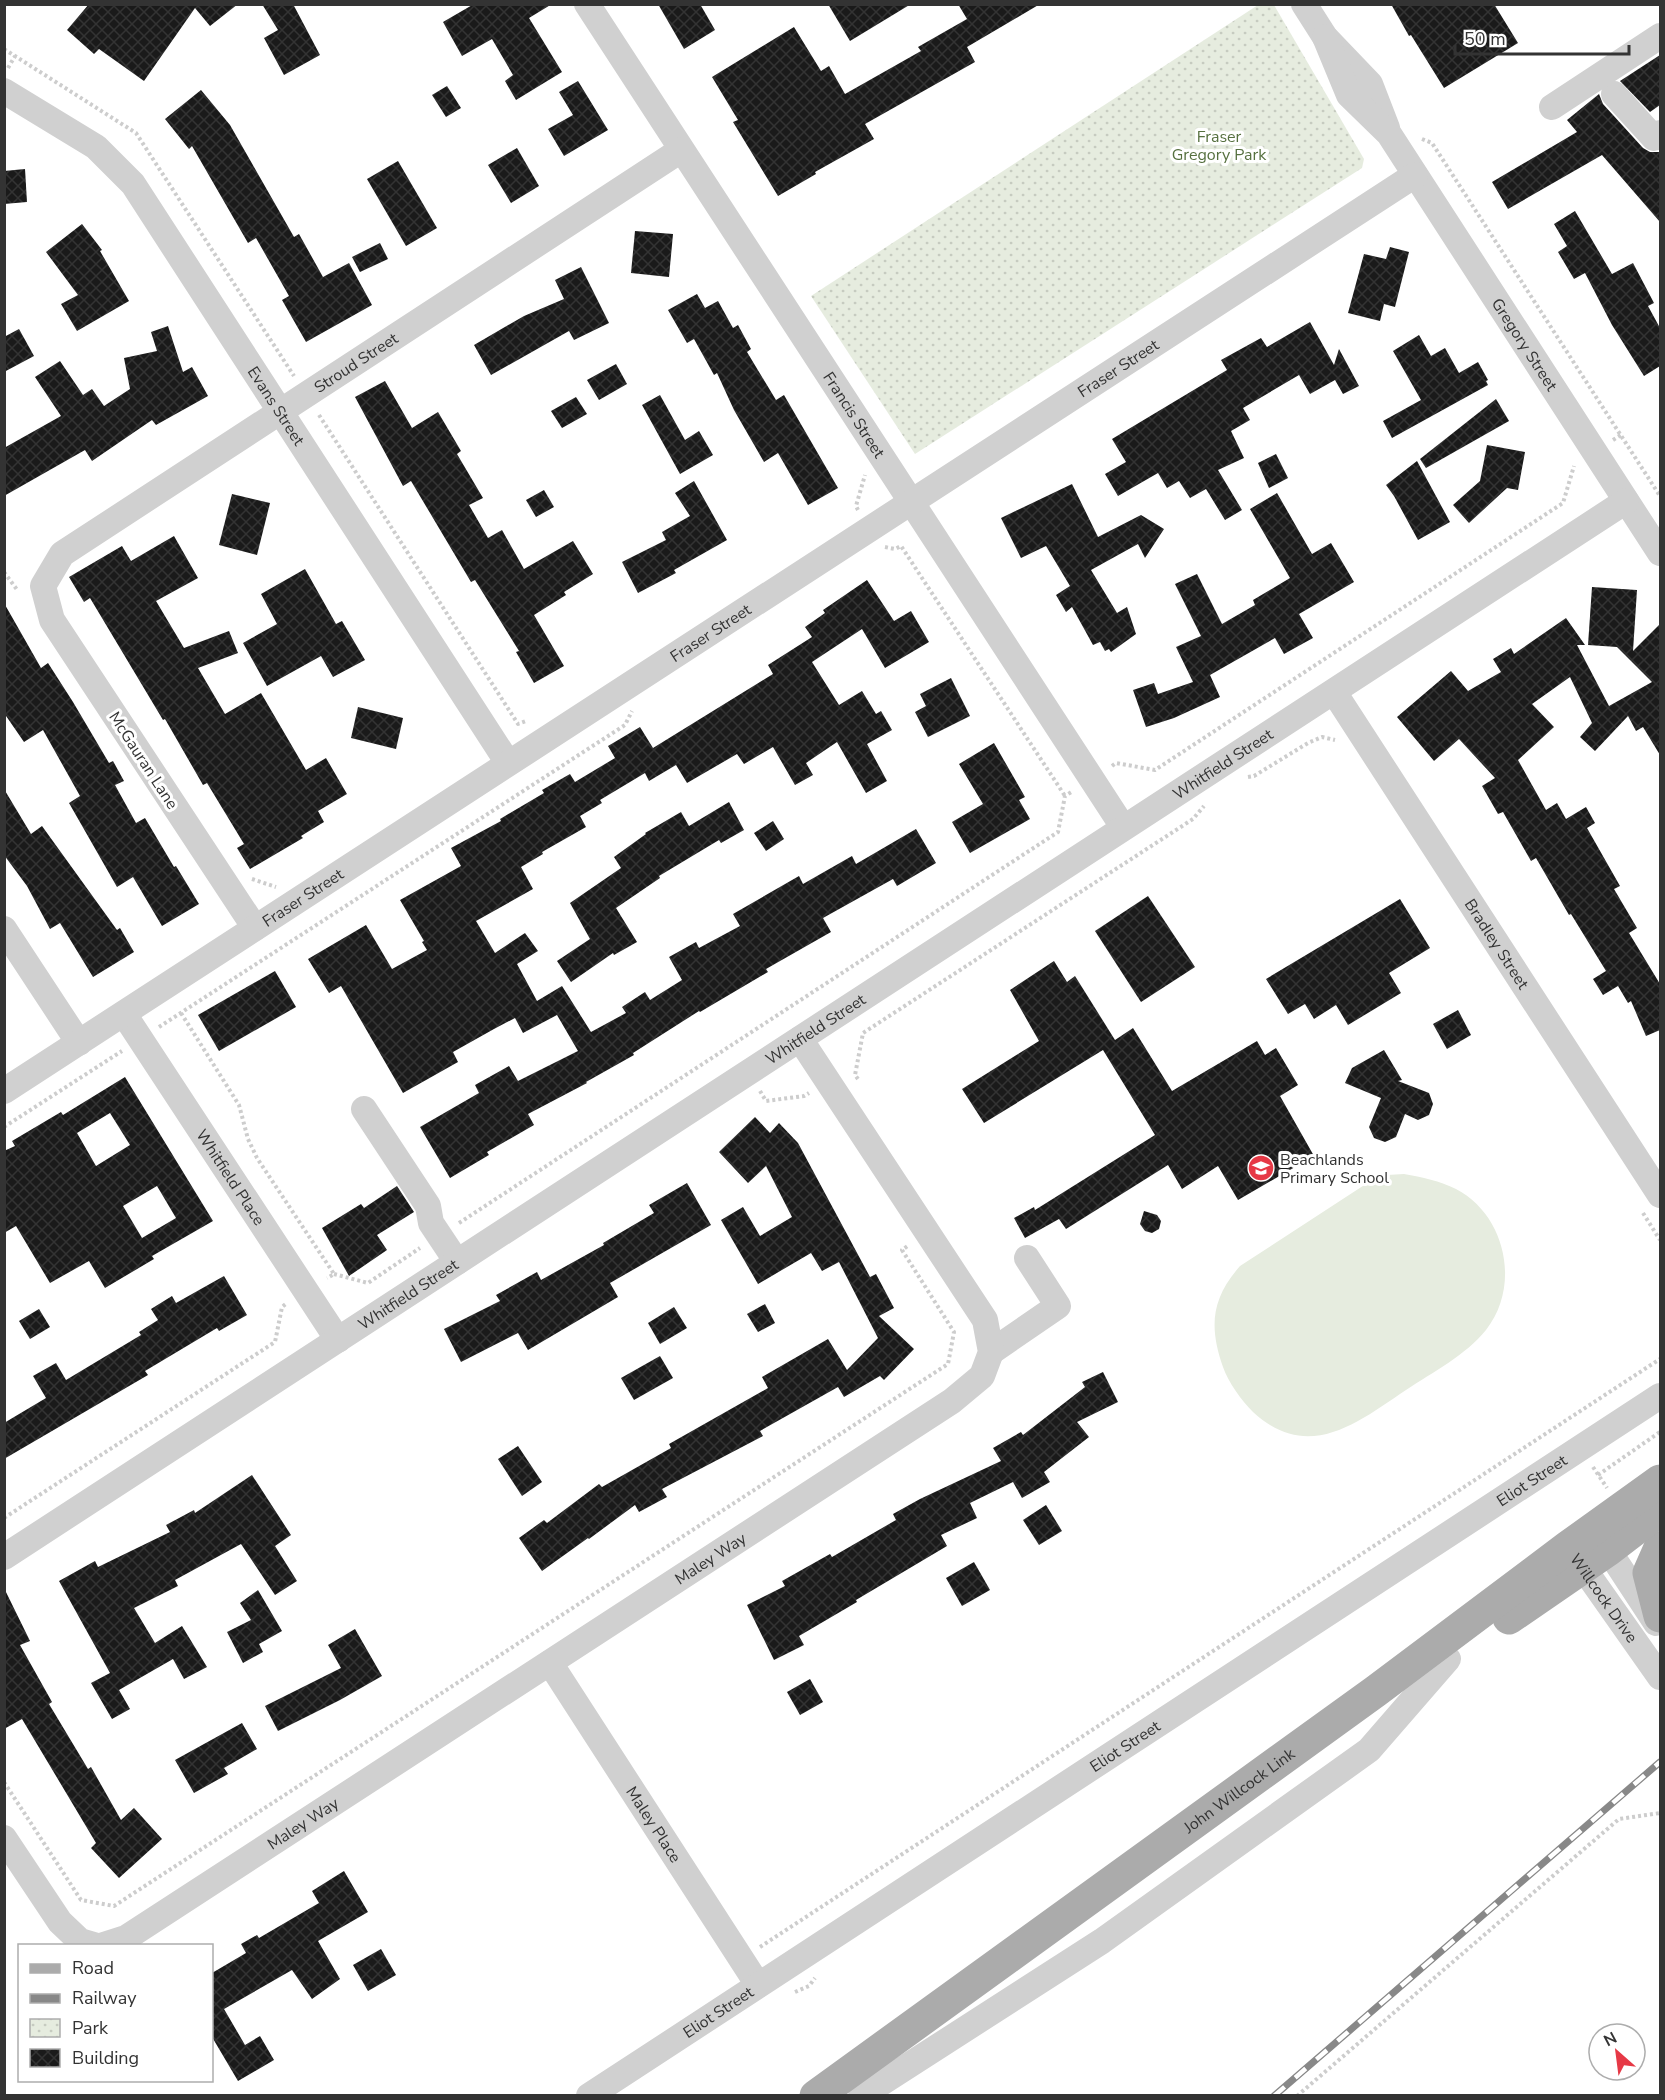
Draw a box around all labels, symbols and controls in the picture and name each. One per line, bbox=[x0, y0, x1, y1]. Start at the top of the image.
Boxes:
scale bar bbox=[1455, 18, 1629, 56]
text: 50 m bbox=[1464, 27, 1506, 51]
park label: Fraser Gregory Park bbox=[1172, 126, 1267, 166]
street label: Gregory Street bbox=[1486, 294, 1562, 396]
street label: Stroud Street bbox=[310, 327, 403, 399]
street label: Fraser Street bbox=[1074, 334, 1164, 403]
street label: Evans Street bbox=[242, 362, 310, 450]
street label: Francis Street bbox=[817, 368, 890, 463]
street label: Fraser Street bbox=[666, 599, 756, 668]
street label: McGauran Lane bbox=[103, 707, 183, 814]
street label: Whitfield Street bbox=[1169, 724, 1278, 805]
street label: Fraser Street bbox=[258, 863, 348, 932]
street label: Bradley Street bbox=[1459, 895, 1534, 994]
street label: Whitfield Street bbox=[761, 989, 870, 1070]
street label: Whitfield Place bbox=[191, 1125, 270, 1230]
place label: Beachlands Primary School bbox=[1280, 1149, 1389, 1189]
school or university icon: Beachlands Primary School bbox=[1246, 1153, 1276, 1183]
street label: Whitfield Street bbox=[354, 1254, 463, 1336]
street label: Eliot Street bbox=[1493, 1449, 1572, 1512]
street label: Maley Way bbox=[671, 1527, 751, 1590]
street label: Willcock Drive bbox=[1564, 1549, 1642, 1647]
street label: Eliot Street bbox=[1086, 1715, 1165, 1778]
street label: John Willcock Link bbox=[1179, 1743, 1300, 1839]
street label: Maley Place bbox=[621, 1782, 686, 1867]
street label: Maley Way bbox=[263, 1792, 344, 1855]
legend bbox=[18, 1944, 213, 2082]
text: Road bbox=[72, 1956, 114, 1980]
street label: Eliot Street bbox=[679, 1981, 758, 2044]
text: Railway bbox=[72, 1986, 137, 2010]
text: Park bbox=[72, 2016, 109, 2040]
north arrow bbox=[1587, 2022, 1647, 2082]
text: N bbox=[1600, 2027, 1621, 2052]
text: Building bbox=[72, 2046, 139, 2070]

